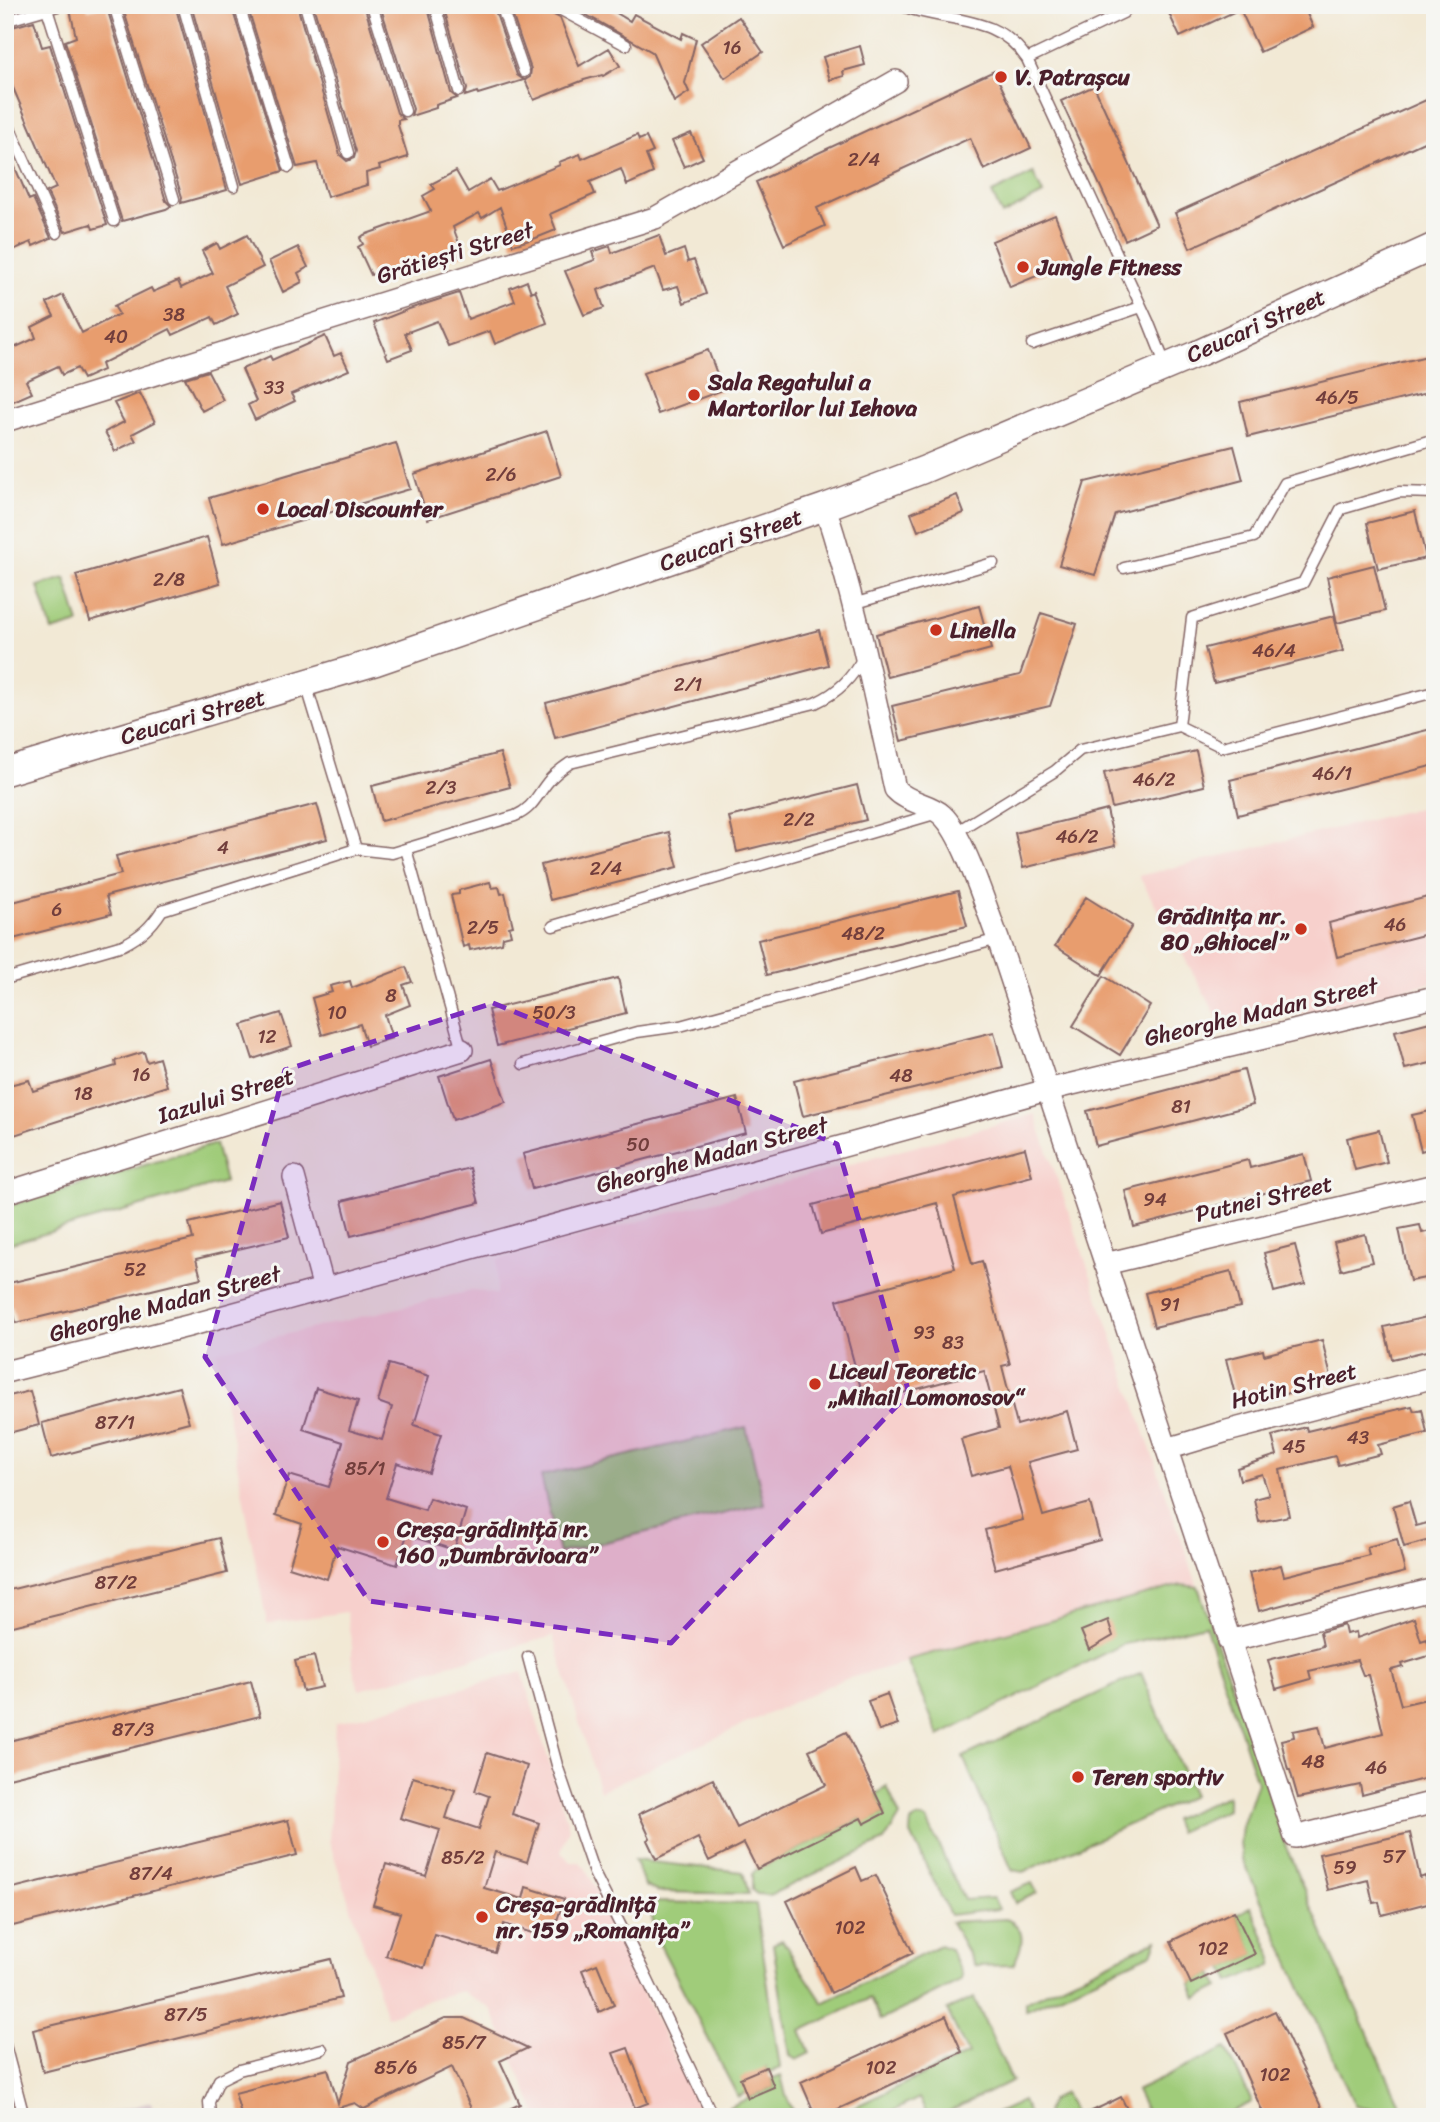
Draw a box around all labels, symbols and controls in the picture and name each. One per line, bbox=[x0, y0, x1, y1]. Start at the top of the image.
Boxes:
house number: 16 bbox=[723, 31, 741, 64]
place label: V. Patrașcu bbox=[1015, 57, 1130, 98]
marker: V. Patrașcu bbox=[993, 69, 1009, 85]
house number: 2/4 bbox=[848, 143, 880, 176]
street label: Grătiești Street bbox=[371, 209, 540, 296]
place label: Jungle Fitness bbox=[1035, 247, 1183, 288]
marker: Jungle Fitness bbox=[1015, 259, 1031, 275]
street label: Ceucari Street bbox=[1179, 277, 1333, 375]
house number: 38 bbox=[163, 298, 185, 331]
house number: 40 bbox=[104, 320, 128, 353]
place label: Sala Regatului a Martorilor lui Iehova bbox=[707, 362, 917, 429]
house number: 33 bbox=[264, 371, 285, 404]
house number: 46/5 bbox=[1315, 381, 1359, 414]
marker: Sala Regatului a Martorilor lui Iehova bbox=[686, 387, 702, 403]
house number: 2/6 bbox=[485, 458, 517, 491]
place label: Local Discounter bbox=[277, 489, 445, 530]
street label: Ceucari Street bbox=[654, 496, 808, 584]
marker: Local Discounter bbox=[255, 501, 271, 517]
house number: 2/8 bbox=[153, 563, 185, 596]
place label: Linella bbox=[950, 610, 1016, 651]
marker: Linella bbox=[928, 622, 944, 638]
house number: 46/4 bbox=[1252, 634, 1296, 667]
house number: 2/1 bbox=[674, 668, 702, 701]
street label: Ceucari Street bbox=[116, 677, 270, 757]
house number: 46/1 bbox=[1312, 757, 1352, 790]
house number: 46/2 bbox=[1132, 763, 1176, 796]
house number: 2/3 bbox=[426, 771, 457, 804]
house number: 2/2 bbox=[783, 803, 815, 836]
house number: 46/2 bbox=[1055, 820, 1099, 853]
house number: 4 bbox=[217, 831, 229, 864]
house number: 2/4 bbox=[590, 852, 622, 885]
house number: 6 bbox=[52, 893, 62, 926]
place label: Grădinița nr. 80 „Ghiocel” bbox=[1157, 896, 1290, 963]
house number: 46 bbox=[1384, 908, 1406, 941]
house number: 2/5 bbox=[467, 911, 499, 944]
house number: 48/2 bbox=[841, 917, 885, 950]
marker: Grădinița nr. 80 „Ghiocel” bbox=[1293, 921, 1309, 937]
street label: Gheorghe Madan Street bbox=[1140, 965, 1384, 1059]
house number: 8 bbox=[385, 979, 397, 1012]
house number: 10 bbox=[327, 996, 347, 1029]
house number: 50/3 bbox=[532, 996, 576, 1029]
house number: 12 bbox=[257, 1020, 277, 1053]
street label: Iazului Street bbox=[152, 1056, 300, 1137]
house number: 16 bbox=[132, 1058, 150, 1091]
house number: 48 bbox=[889, 1059, 913, 1092]
house number: 18 bbox=[73, 1077, 93, 1110]
house number: 81 bbox=[1171, 1090, 1191, 1123]
street label: Gheorghe Madan Street bbox=[591, 1104, 834, 1206]
house number: 50 bbox=[626, 1128, 650, 1161]
street label: Putnei Street bbox=[1191, 1163, 1337, 1235]
house number: 94 bbox=[1143, 1183, 1167, 1216]
street label: Gheorghe Madan Street bbox=[44, 1253, 287, 1355]
house number: 52 bbox=[124, 1253, 146, 1286]
house number: 91 bbox=[1160, 1288, 1180, 1321]
house number: 93 bbox=[913, 1316, 936, 1349]
house number: 83 bbox=[942, 1326, 965, 1359]
place label: Liceul Teoretic „Mihail Lomonosov“ bbox=[827, 1351, 1026, 1418]
street label: Hotin Street bbox=[1227, 1351, 1361, 1421]
marker: Liceul Teoretic „Mihail Lomonosov“ bbox=[807, 1376, 823, 1392]
house number: 87/1 bbox=[95, 1406, 135, 1439]
house number: 43 bbox=[1347, 1421, 1370, 1454]
house number: 45 bbox=[1282, 1430, 1306, 1463]
house number: 85/1 bbox=[345, 1452, 385, 1485]
place label: Creșa-grădiniță nr. 160 „Dumbrăvioara” bbox=[396, 1509, 600, 1576]
marker: Creșa-grădiniță nr. 160 „Dumbrăvioara” bbox=[375, 1534, 391, 1550]
house number: 87/2 bbox=[95, 1566, 137, 1599]
house number: 87/3 bbox=[112, 1713, 155, 1746]
house number: 48 bbox=[1301, 1745, 1325, 1778]
house number: 46 bbox=[1365, 1751, 1387, 1784]
place label: Teren sportiv bbox=[1092, 1757, 1224, 1798]
marker: Teren sportiv bbox=[1070, 1769, 1086, 1785]
house number: 57 bbox=[1383, 1840, 1406, 1873]
house number: 85/2 bbox=[441, 1841, 485, 1874]
house number: 59 bbox=[1333, 1851, 1357, 1884]
house number: 87/4 bbox=[129, 1857, 173, 1890]
place label: Creșa-grădiniță nr. 159 „Romanița” bbox=[495, 1884, 691, 1951]
marker: Creșa-grădiniță nr. 159 „Romanița” bbox=[474, 1909, 490, 1925]
house number: 102 bbox=[834, 1911, 866, 1944]
house number: 102 bbox=[1197, 1932, 1229, 1965]
house number: 87/5 bbox=[164, 1998, 208, 2031]
house number: 85/7 bbox=[442, 2026, 487, 2059]
house number: 85/6 bbox=[374, 2051, 418, 2084]
house number: 102 bbox=[865, 2051, 897, 2084]
house number: 102 bbox=[1259, 2058, 1291, 2091]

